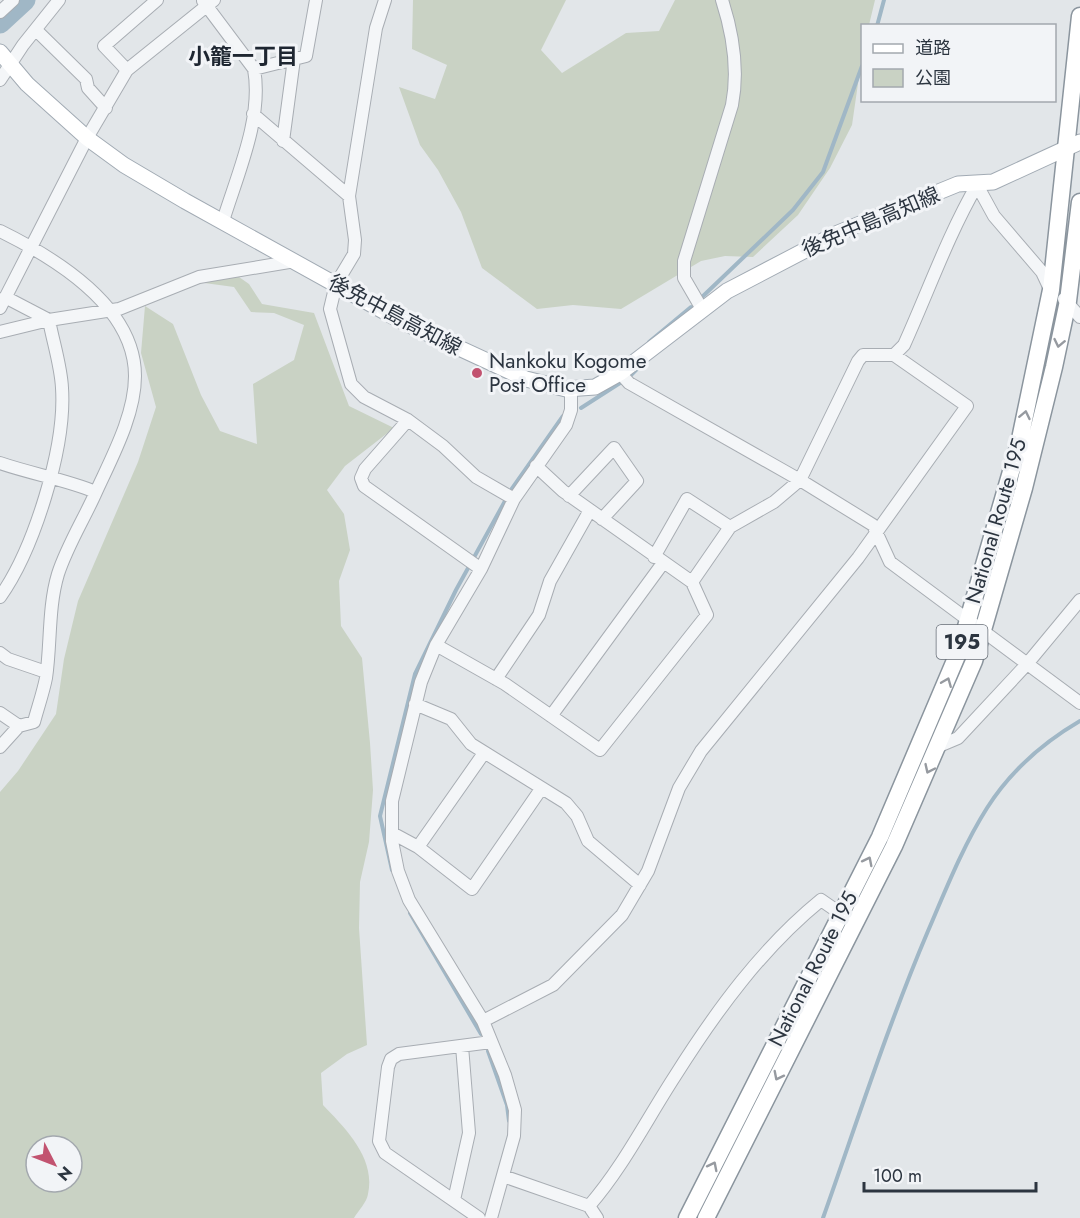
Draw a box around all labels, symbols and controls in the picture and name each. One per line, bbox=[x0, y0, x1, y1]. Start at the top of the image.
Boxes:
legend bbox=[861, 24, 1056, 102]
text: 道路 bbox=[915, 35, 951, 61]
district label: 小籠一丁目 bbox=[188, 40, 298, 72]
text: 公園 bbox=[915, 65, 951, 91]
street label: 後免中島高知線 bbox=[797, 179, 945, 265]
street label: 後免中島高知線 bbox=[323, 267, 467, 363]
one-way arrow bbox=[1053, 337, 1066, 347]
place label: Nankoku Kogome Post Office bbox=[489, 346, 647, 400]
marker: Nankoku Kogome Post Office bbox=[470, 366, 484, 380]
one-way arrow bbox=[1018, 410, 1031, 420]
street label: National Route 195 bbox=[958, 435, 1034, 607]
road number: 195 bbox=[936, 625, 988, 659]
one-way arrow bbox=[940, 678, 952, 689]
one-way arrow bbox=[924, 763, 936, 774]
one-way arrow bbox=[860, 856, 872, 867]
street label: National Route 195 bbox=[761, 886, 865, 1052]
one-way arrow bbox=[774, 1070, 785, 1080]
north arrow bbox=[24, 1134, 84, 1194]
scale bar bbox=[864, 1155, 1036, 1193]
text: N bbox=[52, 1161, 78, 1186]
one-way arrow bbox=[706, 1161, 717, 1172]
text: 100 m bbox=[873, 1163, 922, 1189]

